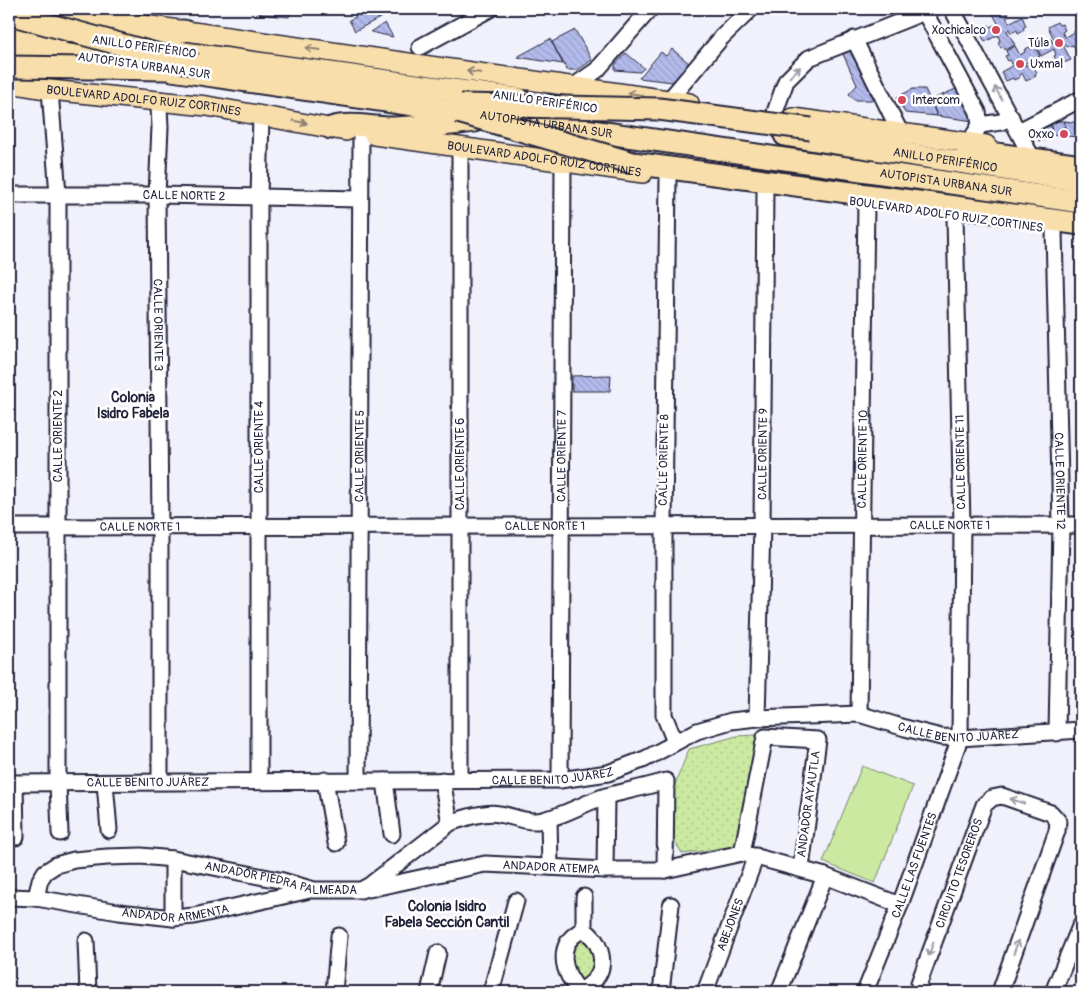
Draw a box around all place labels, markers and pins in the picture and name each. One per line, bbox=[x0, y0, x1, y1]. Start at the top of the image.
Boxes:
place label: Xochicalco bbox=[932, 23, 987, 38]
marker: Xochicalco bbox=[990, 24, 1002, 36]
place label: Túla bbox=[1028, 36, 1049, 51]
marker: Túla bbox=[1053, 37, 1065, 49]
place label: Uxmal bbox=[1030, 57, 1063, 72]
marker: Uxmal bbox=[1014, 58, 1026, 70]
place label: Intercom bbox=[912, 93, 960, 108]
marker: Intercom bbox=[896, 94, 908, 106]
place label: Oxxo bbox=[1028, 127, 1055, 142]
marker: Oxxo bbox=[1058, 128, 1070, 140]

